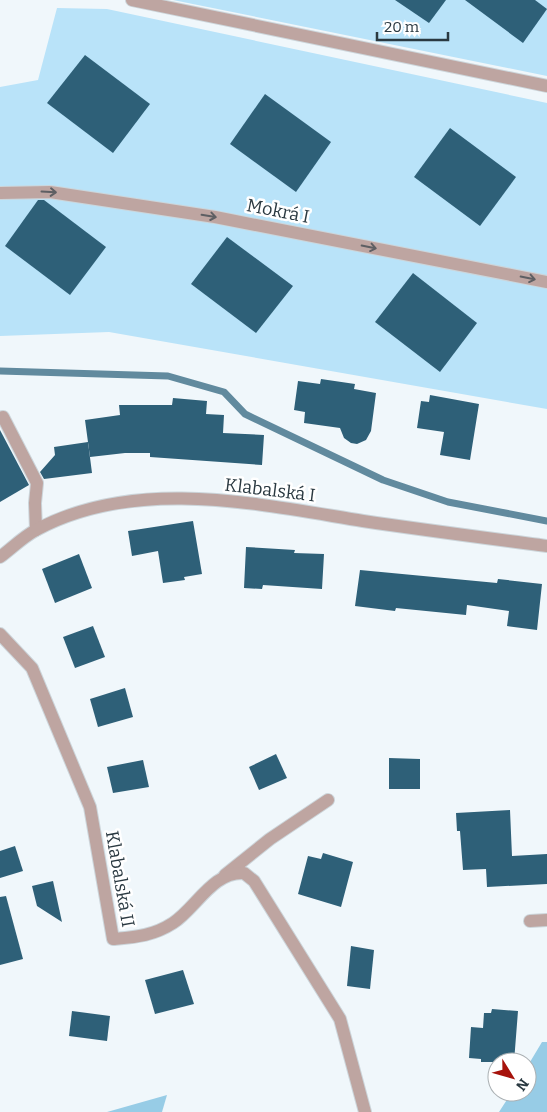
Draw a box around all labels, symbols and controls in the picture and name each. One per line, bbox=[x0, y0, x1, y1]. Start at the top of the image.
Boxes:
scale bar bbox=[377, 10, 448, 42]
text: 20 m bbox=[384, 18, 420, 36]
one-way arrow bbox=[40, 188, 56, 197]
street label: Mokrá I bbox=[245, 194, 311, 228]
one-way arrow bbox=[201, 211, 217, 221]
one-way arrow bbox=[360, 242, 376, 252]
one-way arrow bbox=[520, 274, 536, 283]
street label: Klabalská I bbox=[223, 474, 317, 506]
street label: Klabalská II bbox=[101, 829, 139, 929]
north arrow bbox=[487, 1052, 537, 1102]
text: N bbox=[512, 1075, 532, 1094]

